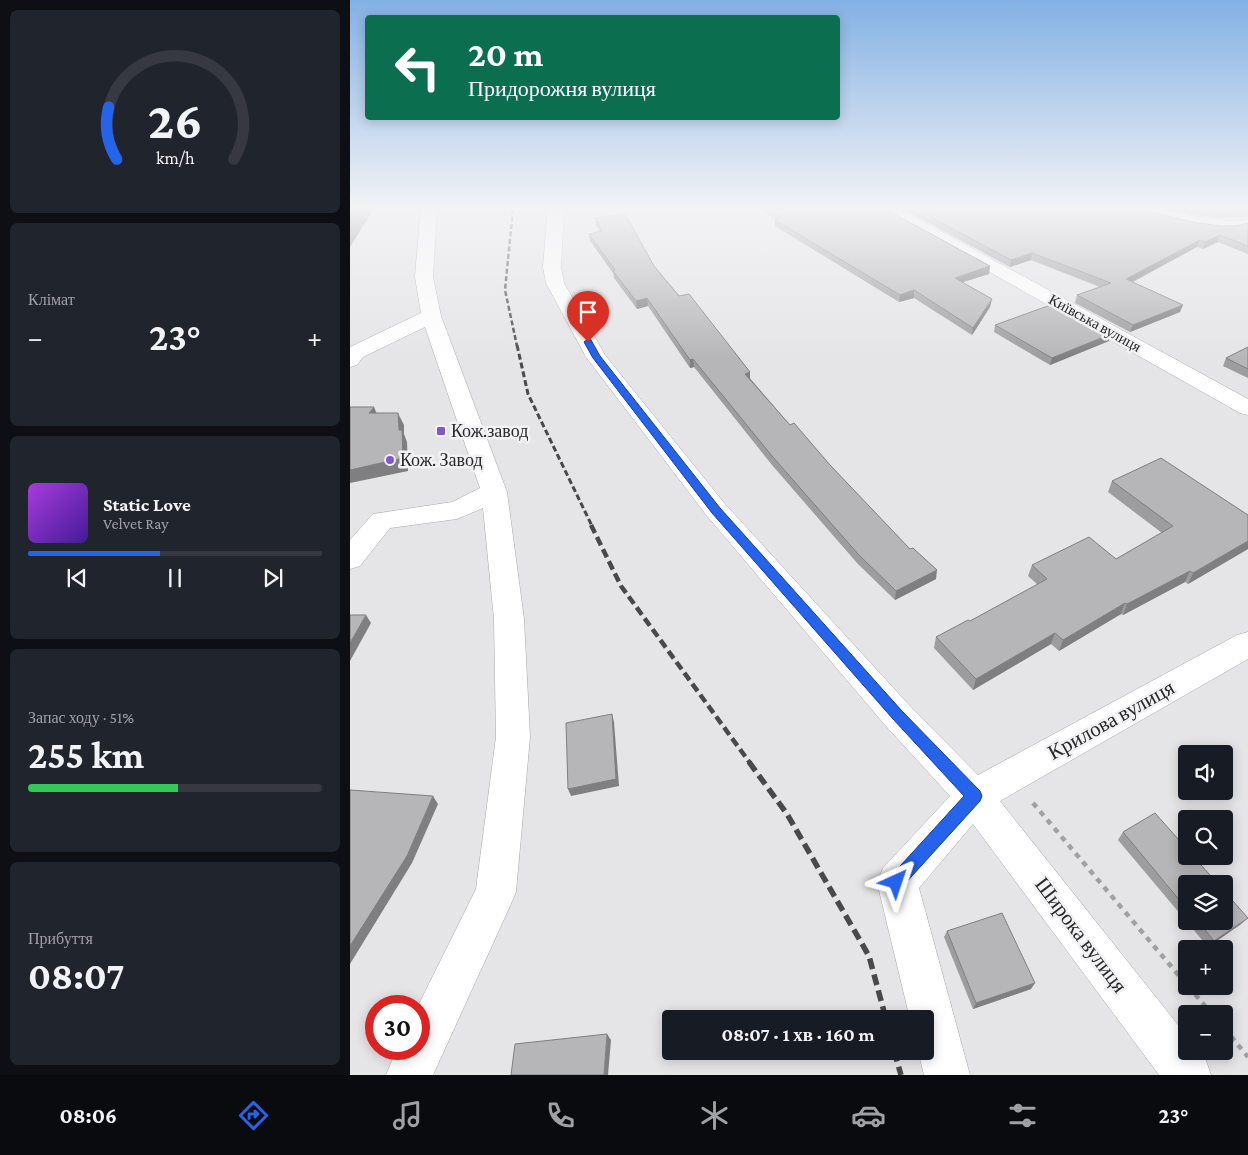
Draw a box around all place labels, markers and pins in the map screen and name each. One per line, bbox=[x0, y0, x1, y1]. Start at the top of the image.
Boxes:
pin bbox=[567, 291, 609, 342]
place label: Кож.завод bbox=[451, 421, 528, 441]
marker: Кож.завод bbox=[435, 425, 447, 437]
place label: Кож. Завод bbox=[400, 450, 483, 470]
marker: Кож. Завод bbox=[384, 454, 396, 466]

